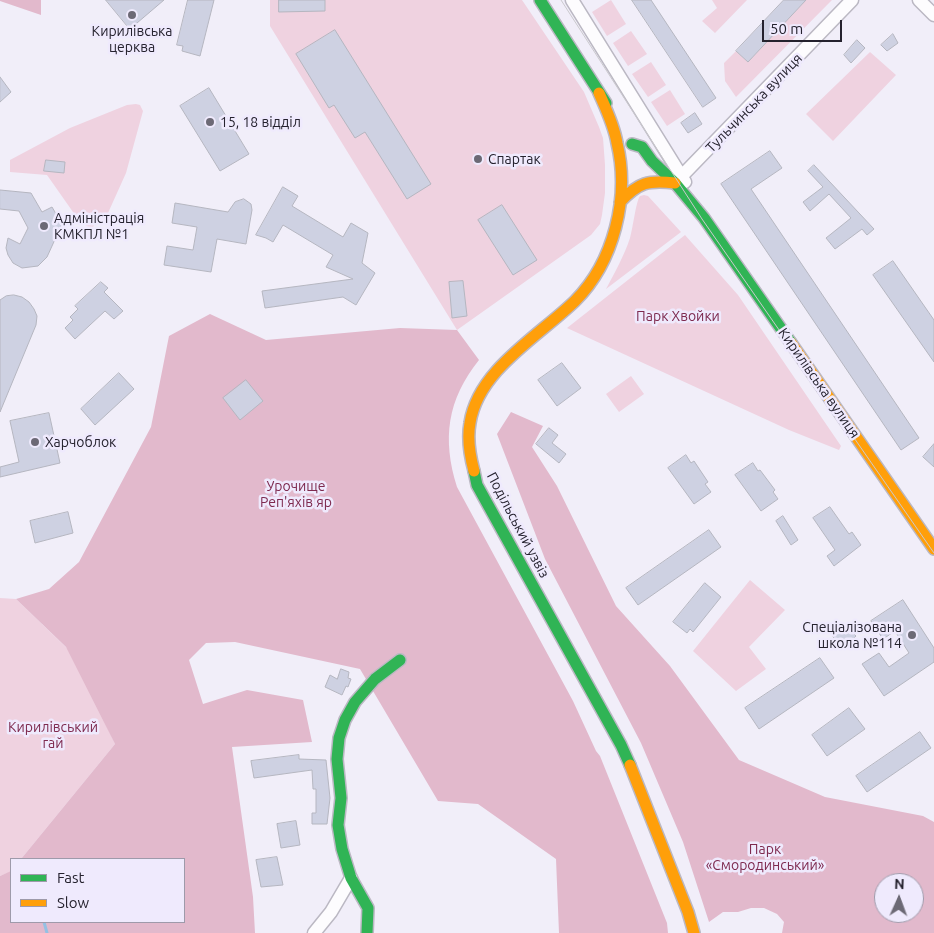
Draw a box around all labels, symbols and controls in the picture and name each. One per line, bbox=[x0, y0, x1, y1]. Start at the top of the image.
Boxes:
marker: Кирилівська церква bbox=[126, 9, 138, 21]
scale bar bbox=[764, 10, 844, 42]
text: 50 m bbox=[770, 20, 803, 37]
place label: Кирилівська церква bbox=[92, 23, 172, 56]
street label: Тульчинська вулиця bbox=[702, 50, 806, 156]
place label: 15, 18 відділ bbox=[220, 114, 301, 130]
marker: 15, 18 відділ bbox=[204, 116, 216, 128]
place label: Спартак bbox=[488, 151, 541, 167]
marker: Спартак bbox=[472, 153, 484, 165]
place label: Адміністрація КМКПЛ №1 bbox=[54, 210, 144, 242]
marker: Адміністрація КМКПЛ №1 bbox=[38, 220, 50, 232]
park label: Парк Хвойки bbox=[636, 308, 720, 324]
street label: Кирилівська вулиця bbox=[775, 325, 863, 441]
place label: Харчоблок bbox=[45, 434, 116, 450]
marker: Харчоблок bbox=[29, 436, 41, 448]
street label: Подільський узвіз bbox=[483, 469, 553, 581]
park label: Урочище Реп'яхів яр bbox=[260, 478, 332, 511]
place label: Спеціалізована школа №114 bbox=[802, 619, 902, 652]
marker: Спеціалізована школа №114 bbox=[906, 629, 918, 641]
park label: Кирилівський гай bbox=[8, 719, 98, 752]
park label: Парк «Смородинський» bbox=[706, 841, 824, 874]
legend bbox=[10, 858, 185, 923]
text: Fast bbox=[57, 869, 84, 886]
north arrow bbox=[874, 873, 924, 923]
text: N bbox=[894, 876, 905, 892]
text: Slow bbox=[57, 894, 89, 911]

